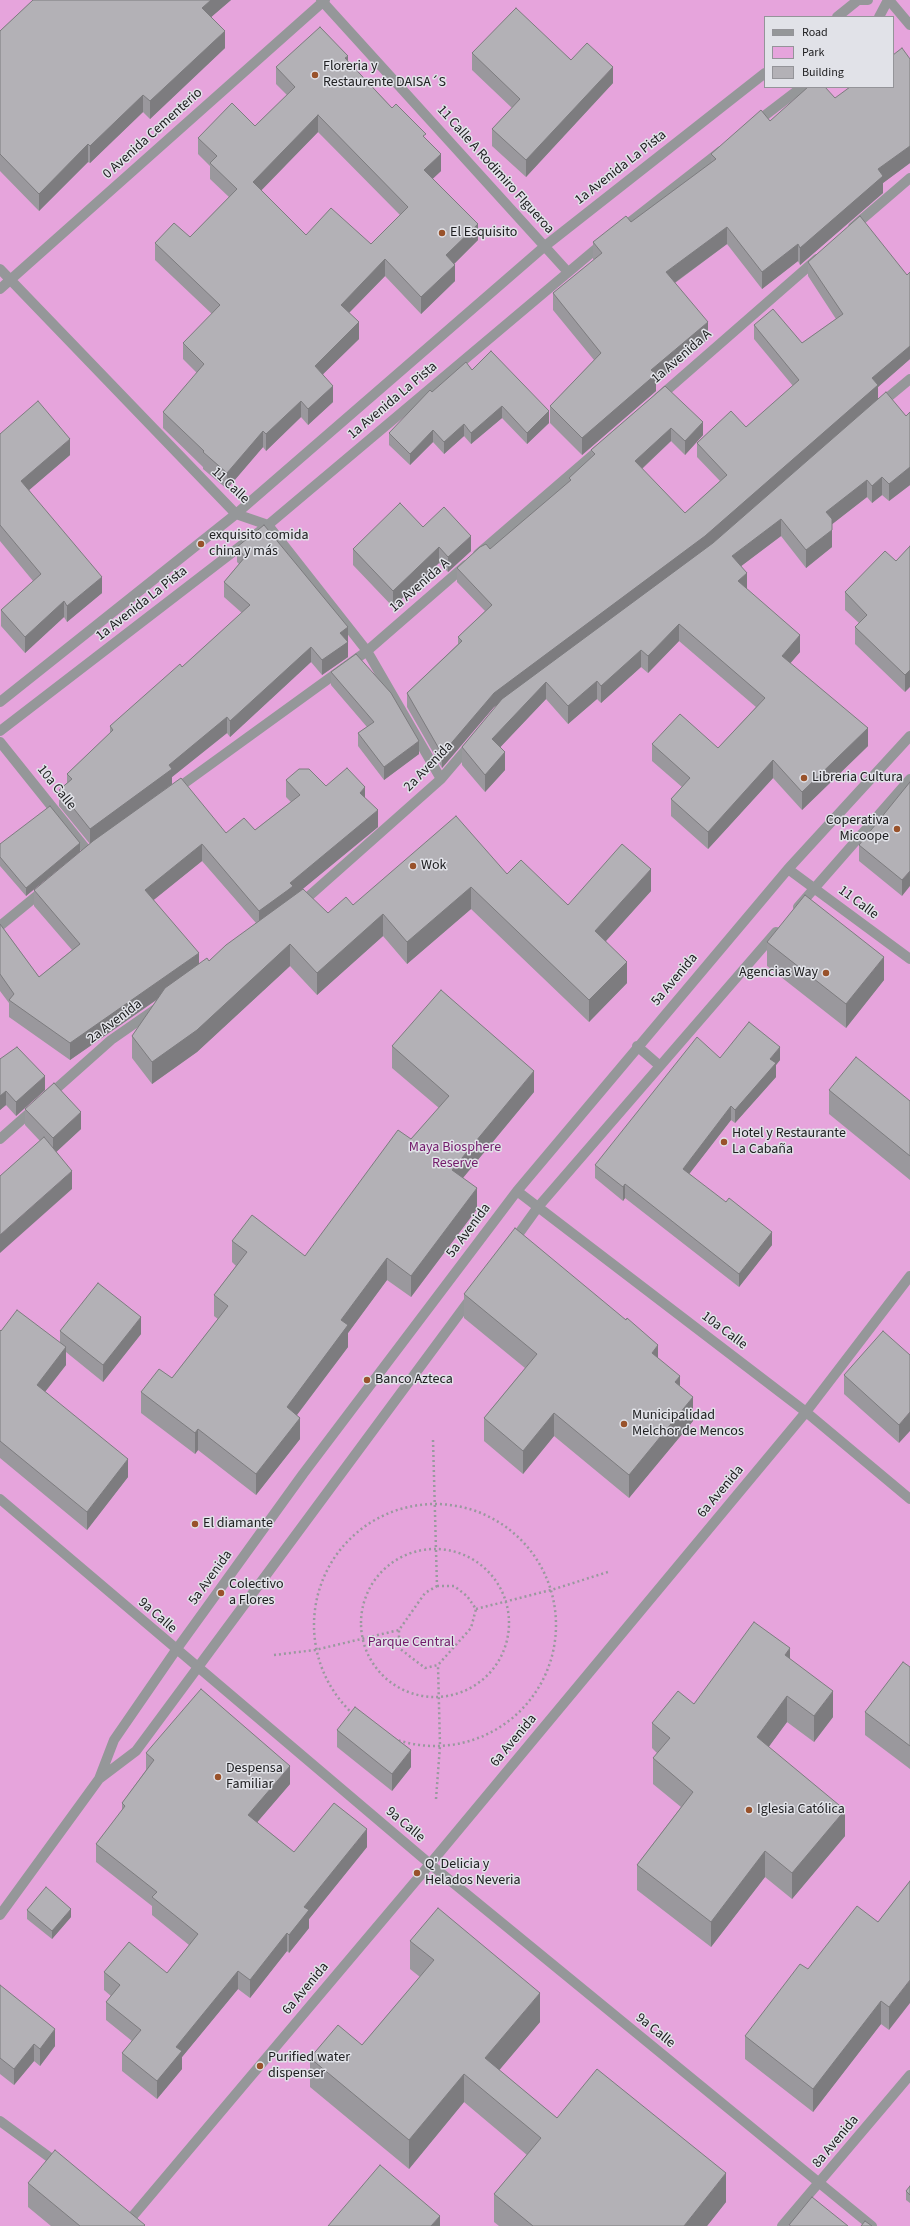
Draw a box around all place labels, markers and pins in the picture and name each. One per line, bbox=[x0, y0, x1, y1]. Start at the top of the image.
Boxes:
place label: Floreria y Restaurente DAISA´S bbox=[323, 59, 446, 92]
marker: Floreria y Restaurente DAISA´S bbox=[310, 70, 320, 80]
place label: El Esquisito bbox=[450, 225, 517, 241]
marker: El Esquisito bbox=[437, 228, 447, 238]
place label: exquisito comida china y más bbox=[209, 528, 308, 560]
marker: exquisito comida china y más bbox=[196, 539, 206, 549]
place label: Libreria Cultura bbox=[812, 770, 903, 786]
marker: Libreria Cultura bbox=[799, 773, 809, 783]
place label: Coperativa Micoope bbox=[826, 813, 889, 846]
marker: Coperativa Micoope bbox=[892, 824, 902, 834]
place label: Wok bbox=[421, 858, 447, 874]
marker: Wok bbox=[408, 861, 418, 871]
place label: Agencias Way bbox=[739, 965, 818, 981]
marker: Agencias Way bbox=[821, 968, 831, 978]
place label: Hotel y Restaurante La Cabaña bbox=[732, 1126, 846, 1158]
marker: Hotel y Restaurante La Cabaña bbox=[719, 1137, 729, 1147]
place label: Banco Azteca bbox=[375, 1372, 453, 1388]
marker: Banco Azteca bbox=[362, 1375, 372, 1385]
place label: Municipalidad Melchor de Mencos bbox=[632, 1408, 744, 1440]
marker: Municipalidad Melchor de Mencos bbox=[619, 1419, 629, 1429]
place label: El diamante bbox=[203, 1516, 273, 1532]
marker: El diamante bbox=[190, 1519, 200, 1529]
place label: Colectivo a Flores bbox=[229, 1577, 284, 1610]
marker: Colectivo a Flores bbox=[216, 1588, 226, 1598]
place label: Despensa Familiar bbox=[226, 1761, 283, 1794]
marker: Despensa Familiar bbox=[213, 1772, 223, 1782]
place label: Iglesia Católica bbox=[757, 1802, 845, 1818]
marker: Iglesia Católica bbox=[744, 1805, 754, 1815]
place label: Q' Delicia y Helados Neveria bbox=[425, 1857, 521, 1890]
marker: Q' Delicia y Helados Neveria bbox=[412, 1868, 422, 1878]
place label: Purified water dispenser bbox=[268, 2050, 350, 2082]
marker: Purified water dispenser bbox=[255, 2061, 265, 2071]

